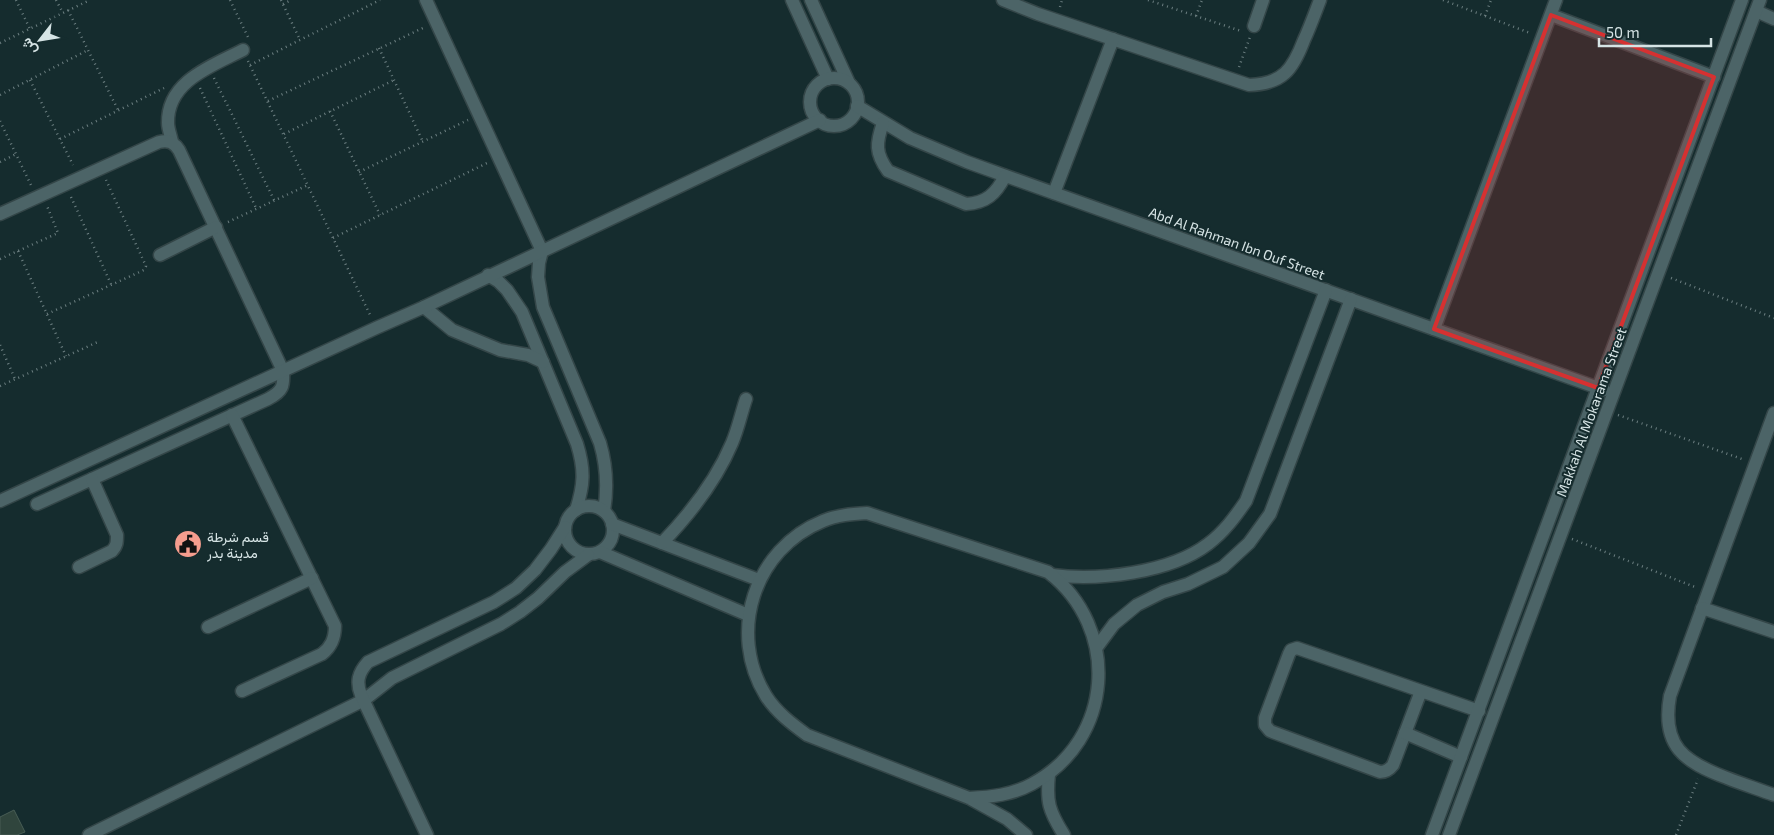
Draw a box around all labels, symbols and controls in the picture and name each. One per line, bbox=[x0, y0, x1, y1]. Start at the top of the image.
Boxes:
north arrow bbox=[15, 15, 65, 65]
scale bar bbox=[1599, 15, 1712, 47]
text: 50 m bbox=[1606, 23, 1640, 41]
text: ش bbox=[17, 35, 41, 59]
street label: Abd Al Rahman Ibn Ouf Street bbox=[1147, 203, 1327, 283]
street label: Makkah Al Mokarama Street bbox=[1552, 325, 1630, 499]
place label: قسم شرطة مدينة بدر bbox=[206, 528, 269, 562]
public building icon: قسم شرطة مدينة بدر bbox=[173, 529, 203, 559]

